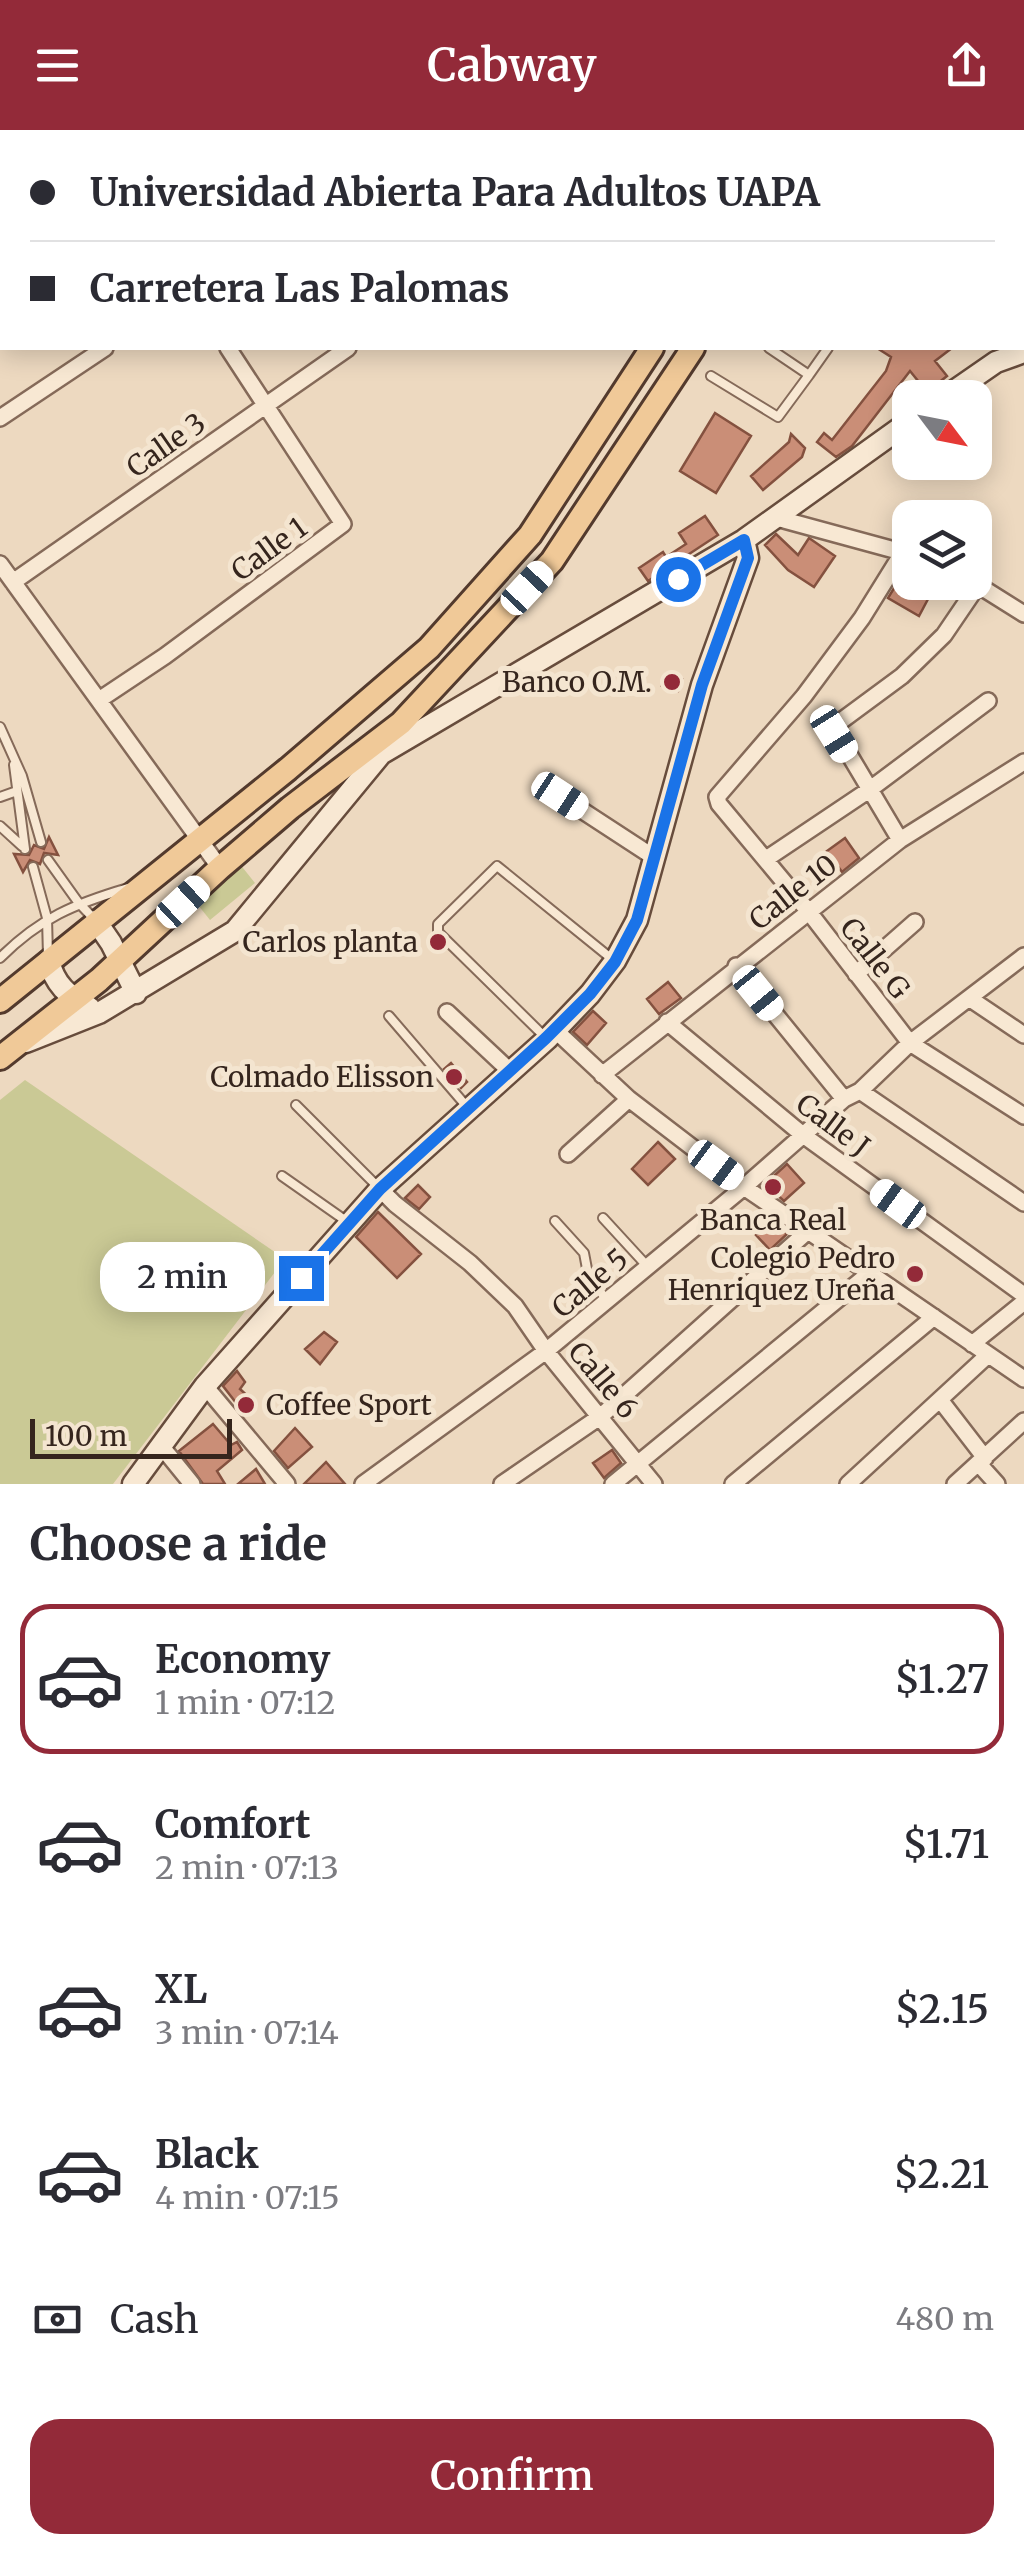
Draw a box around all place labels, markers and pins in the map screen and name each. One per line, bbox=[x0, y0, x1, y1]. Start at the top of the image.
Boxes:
place label: Banco O.M. bbox=[502, 664, 652, 700]
marker: Banco O.M. bbox=[661, 671, 683, 693]
place label: Carlos planta bbox=[243, 924, 418, 960]
marker: Carlos planta bbox=[427, 931, 449, 953]
place label: Colmado Elisson bbox=[210, 1059, 434, 1095]
marker: Colmado Elisson bbox=[443, 1066, 465, 1088]
marker: Banca Real bbox=[762, 1176, 784, 1198]
place label: Banca Real bbox=[700, 1202, 847, 1238]
place label: Colegio Pedro Henriquez Ureña bbox=[668, 1240, 895, 1308]
marker: Colegio Pedro Henriquez Ureña bbox=[904, 1263, 926, 1285]
place label: Coffee Sport bbox=[266, 1387, 432, 1423]
marker: Coffee Sport bbox=[235, 1394, 257, 1416]

